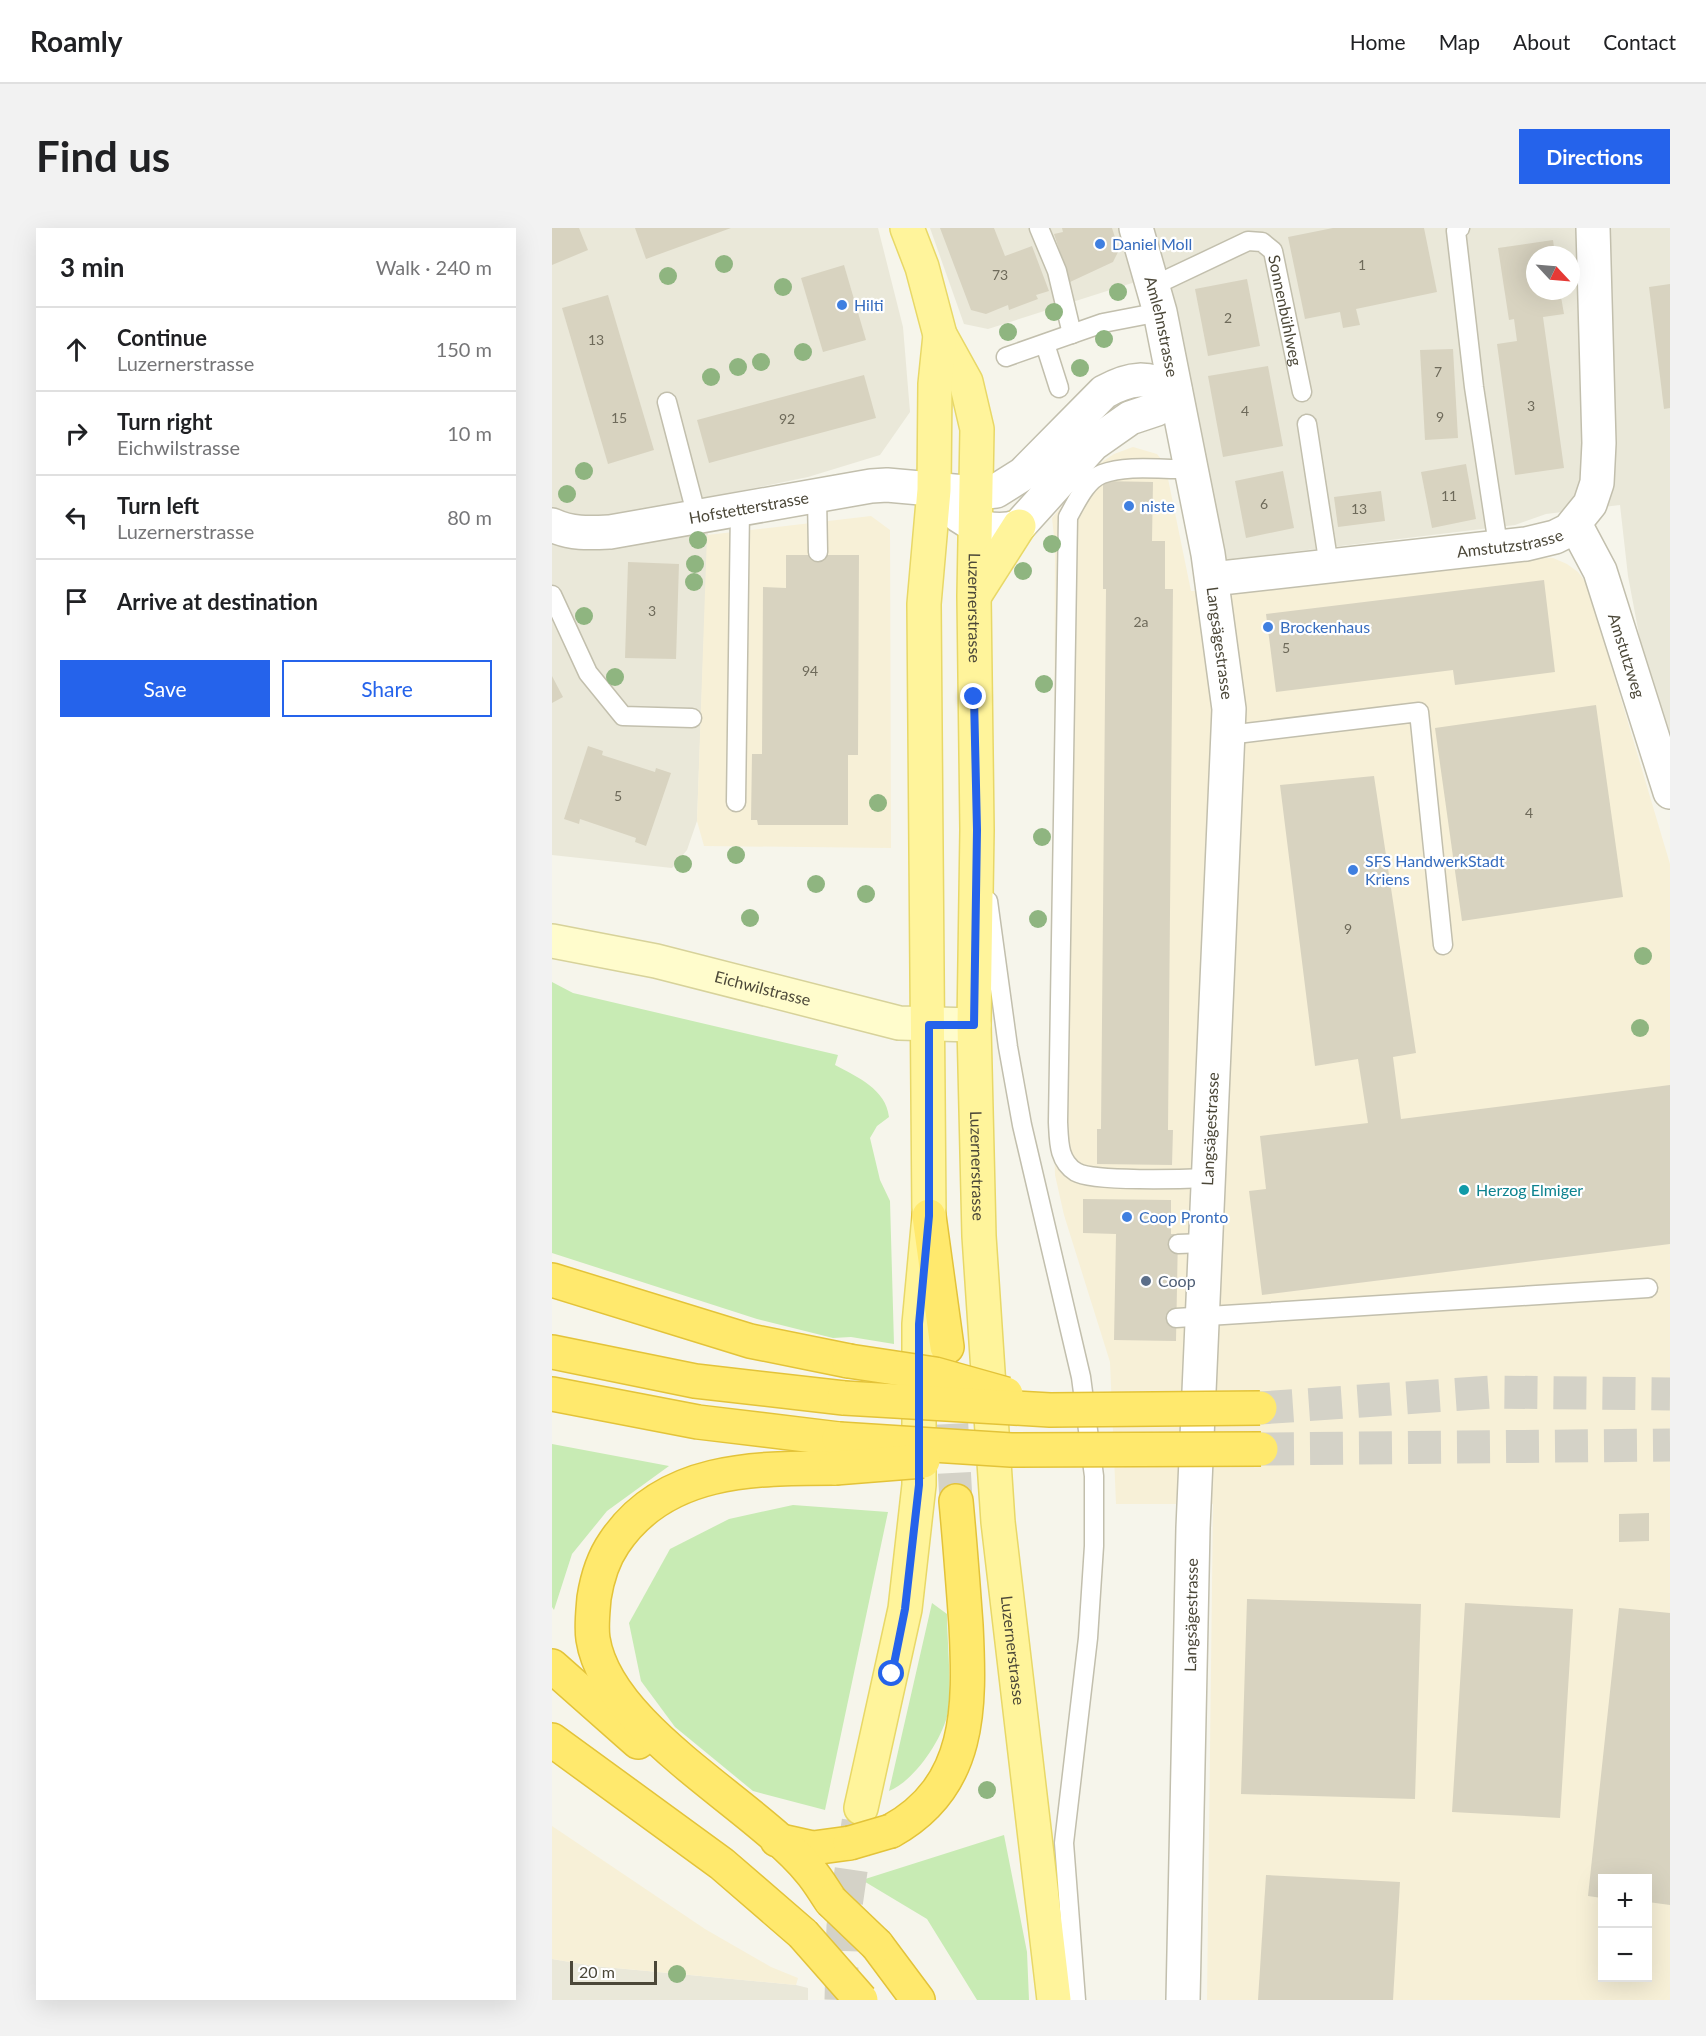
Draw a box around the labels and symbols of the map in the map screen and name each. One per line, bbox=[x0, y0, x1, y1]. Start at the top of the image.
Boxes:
place label: Daniel Moll bbox=[1112, 234, 1192, 253]
marker: Daniel Moll bbox=[1093, 237, 1107, 251]
north arrow bbox=[1526, 246, 1580, 300]
street label: Sonnenbühlweg bbox=[1265, 253, 1306, 367]
house number: 1 bbox=[1358, 256, 1366, 273]
house number: 73 bbox=[992, 266, 1008, 283]
street label: Amlehnstrasse bbox=[1141, 274, 1183, 379]
place label: Hilti bbox=[854, 295, 884, 314]
marker: Hilti bbox=[835, 298, 849, 312]
house number: 2 bbox=[1224, 309, 1232, 326]
house number: 13 bbox=[588, 331, 604, 348]
house number: 7 bbox=[1434, 363, 1442, 380]
house number: 3 bbox=[1527, 397, 1535, 414]
house number: 4 bbox=[1241, 402, 1249, 419]
house number: 9 bbox=[1436, 408, 1444, 425]
house number: 15 bbox=[611, 409, 627, 426]
house number: 92 bbox=[779, 410, 795, 427]
street label: Hofstetterstrasse bbox=[687, 487, 810, 527]
house number: 11 bbox=[1441, 487, 1457, 504]
house number: 6 bbox=[1260, 495, 1268, 512]
place label: niste bbox=[1141, 496, 1175, 515]
marker: niste bbox=[1122, 499, 1136, 513]
house number: 13 bbox=[1351, 500, 1367, 517]
street label: Amstutzstrasse bbox=[1456, 525, 1566, 561]
street label: Luzernerstrasse bbox=[965, 553, 985, 663]
street label: Langsägestrasse bbox=[1204, 585, 1238, 701]
house number: 3 bbox=[648, 602, 656, 619]
street label: Amstutzweg bbox=[1605, 611, 1650, 700]
house number: 2a bbox=[1133, 613, 1149, 630]
place label: Brockenhaus bbox=[1280, 617, 1370, 636]
marker: Brockenhaus bbox=[1261, 620, 1275, 634]
house number: 5 bbox=[1282, 639, 1290, 656]
house number: 94 bbox=[802, 662, 818, 679]
route end bbox=[960, 683, 986, 709]
house number: 5 bbox=[614, 787, 622, 804]
house number: 4 bbox=[1525, 804, 1533, 821]
place label: SFS HandwerkStadt Kriens bbox=[1365, 851, 1505, 888]
marker: SFS HandwerkStadt Kriens bbox=[1346, 863, 1360, 877]
house number: 9 bbox=[1344, 920, 1352, 937]
street label: Eichwilstrasse bbox=[713, 966, 813, 1009]
street label: Langsägestrasse bbox=[1197, 1072, 1222, 1186]
street label: Luzernerstrasse bbox=[967, 1111, 989, 1221]
place label: Herzog Elmiger bbox=[1476, 1180, 1583, 1199]
marker: Herzog Elmiger bbox=[1457, 1183, 1471, 1197]
place label: Coop Pronto bbox=[1139, 1207, 1228, 1226]
marker: Coop Pronto bbox=[1120, 1210, 1134, 1224]
place label: Coop bbox=[1158, 1271, 1196, 1290]
marker: Coop bbox=[1139, 1274, 1153, 1288]
street label: Langsägestrasse bbox=[1180, 1558, 1201, 1672]
street label: Luzernerstrasse bbox=[998, 1595, 1029, 1706]
route start bbox=[878, 1660, 904, 1686]
scale bar bbox=[570, 1958, 657, 1986]

